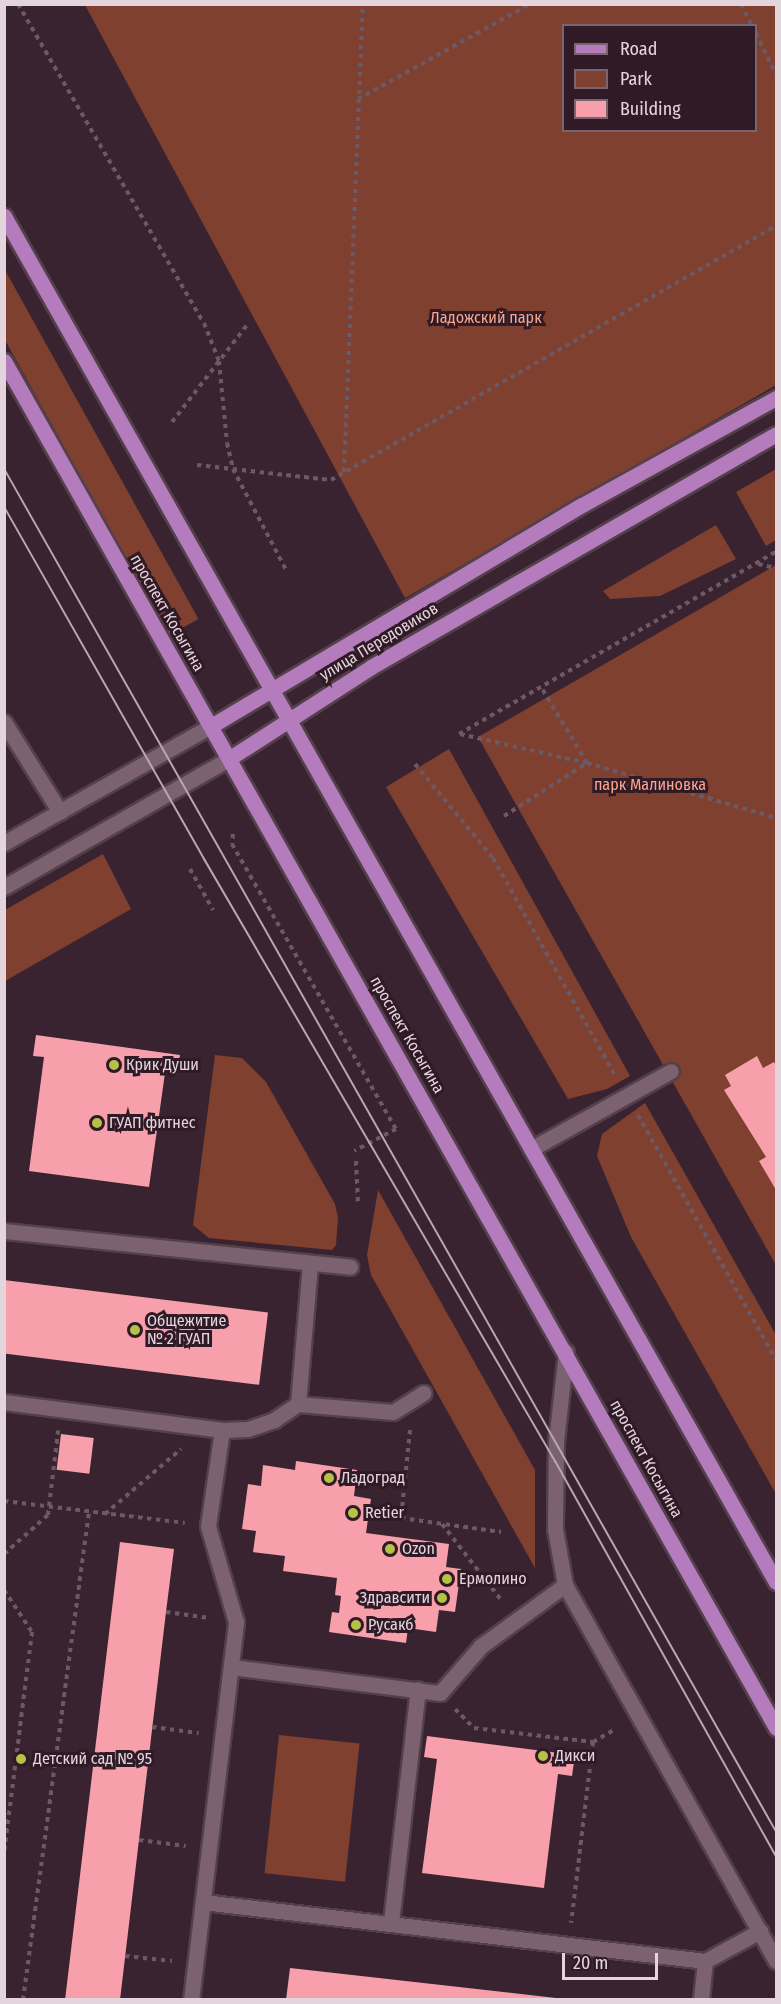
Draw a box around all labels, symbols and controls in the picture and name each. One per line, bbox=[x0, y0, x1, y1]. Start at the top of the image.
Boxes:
legend bbox=[562, 24, 757, 132]
text: Road bbox=[620, 38, 657, 60]
text: Park bbox=[620, 68, 652, 90]
text: Building bbox=[620, 98, 681, 120]
park label: Ладожский парк bbox=[430, 308, 542, 328]
street label: проспект Косыгина bbox=[126, 551, 208, 675]
street label: улица Передовиков bbox=[316, 599, 442, 685]
park label: парк Малиновка bbox=[594, 775, 706, 795]
street label: проспект Косыгина bbox=[366, 973, 448, 1097]
place label: Крик Души bbox=[126, 1055, 199, 1075]
marker: Крик Души bbox=[107, 1058, 121, 1072]
place label: ГУАП фитнес bbox=[109, 1113, 196, 1133]
marker: ГУАП фитнес bbox=[90, 1116, 104, 1130]
place label: Общежитие № 2 ГУАП bbox=[147, 1311, 226, 1349]
marker: Общежитие № 2 ГУАП bbox=[128, 1323, 142, 1337]
street label: проспект Косыгина bbox=[606, 1397, 686, 1521]
place label: Ладоград bbox=[341, 1468, 405, 1488]
marker: Ладоград bbox=[322, 1471, 336, 1485]
place label: Retier bbox=[365, 1503, 404, 1523]
marker: Retier bbox=[346, 1506, 360, 1520]
place label: Ozon bbox=[402, 1539, 435, 1559]
marker: Ozon bbox=[383, 1542, 397, 1556]
place label: Ермолино bbox=[459, 1569, 527, 1589]
marker: Ермолино bbox=[440, 1572, 454, 1586]
place label: Здравсити bbox=[360, 1588, 430, 1608]
marker: Здравсити bbox=[435, 1591, 449, 1605]
place label: Русакб bbox=[368, 1615, 414, 1635]
marker: Русакб bbox=[349, 1618, 363, 1632]
place label: Дикси bbox=[555, 1746, 595, 1766]
place label: Детский сад № 95 bbox=[33, 1749, 152, 1769]
marker: Дикси bbox=[536, 1749, 550, 1763]
marker: Детский сад № 95 bbox=[14, 1752, 28, 1766]
scale bar bbox=[565, 1941, 661, 1979]
text: 20 m bbox=[573, 1952, 608, 1974]

